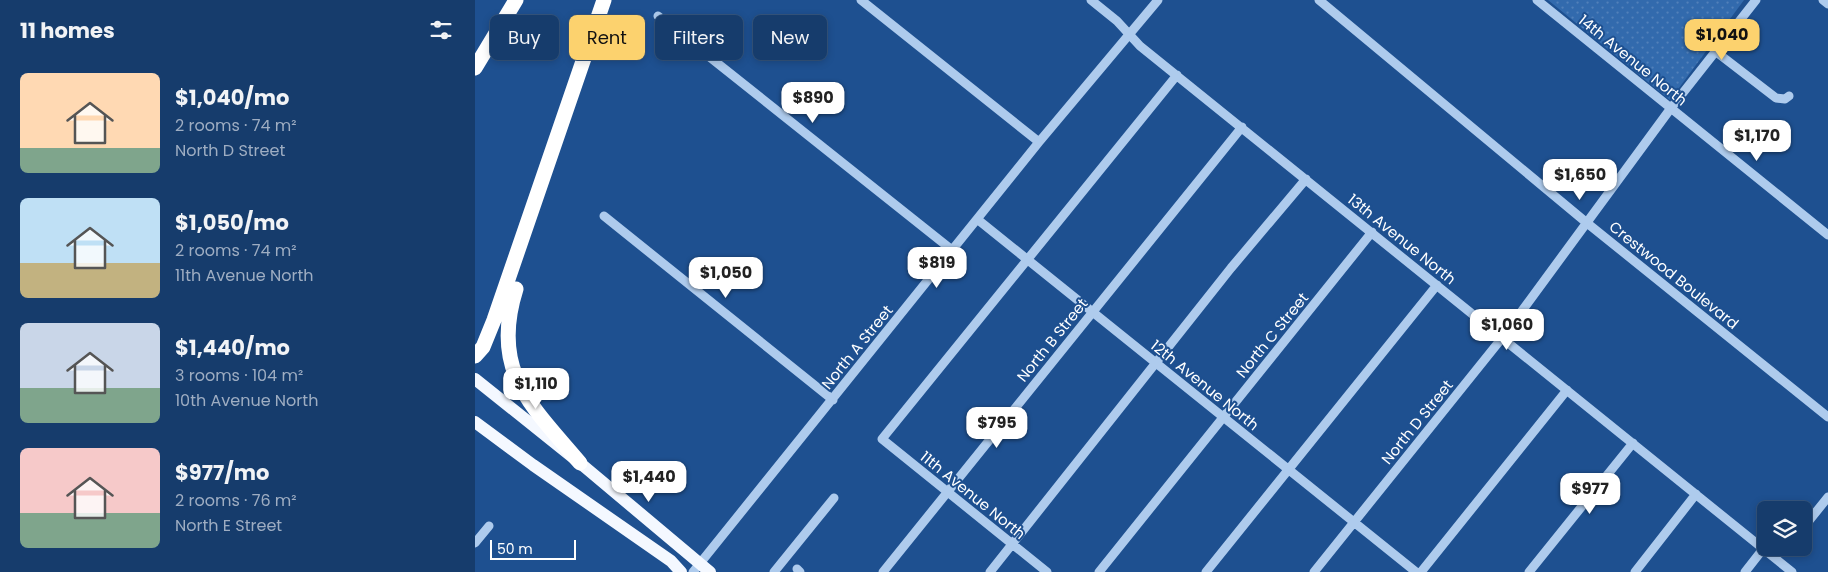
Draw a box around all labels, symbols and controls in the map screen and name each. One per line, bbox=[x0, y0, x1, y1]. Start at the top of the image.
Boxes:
street label: 14th Avenue North bbox=[1574, 10, 1692, 110]
chip: Buy bbox=[490, 15, 559, 60]
chip: Rent bbox=[569, 15, 645, 60]
chip: Filters bbox=[655, 15, 743, 60]
chip: New bbox=[753, 15, 827, 60]
text: 11 homes bbox=[20, 16, 115, 45]
icon: filters bbox=[427, 16, 455, 44]
pin: $1,040 bbox=[1681, 18, 1763, 61]
text: $1,040 bbox=[1696, 23, 1748, 46]
pin: $890 bbox=[783, 82, 843, 124]
text: $1,040/mo bbox=[175, 83, 289, 112]
text: $890 bbox=[792, 86, 834, 109]
icon: home bbox=[60, 93, 120, 153]
text: 2 rooms · 74 m² bbox=[175, 114, 297, 137]
pin: $1,170 bbox=[1716, 120, 1798, 162]
text: $1,170 bbox=[1734, 124, 1780, 147]
text: North D Street bbox=[175, 139, 285, 162]
pin: $1,650 bbox=[1539, 158, 1621, 201]
text: $1,650 bbox=[1554, 163, 1606, 186]
street label: 13th Avenue North bbox=[1343, 189, 1461, 289]
text: $1,050/mo bbox=[175, 208, 289, 237]
street label: Crestwood Boulevard bbox=[1605, 216, 1743, 334]
icon: home bbox=[60, 218, 120, 278]
text: 2 rooms · 74 m² bbox=[175, 239, 297, 262]
pin: $819 bbox=[907, 246, 967, 289]
text: $819 bbox=[919, 251, 955, 274]
pin: $1,050 bbox=[685, 256, 767, 299]
text: $1,050 bbox=[700, 261, 752, 284]
text: 11th Avenue North bbox=[175, 264, 313, 287]
street label: North C Street bbox=[1231, 288, 1313, 382]
street label: North B Street bbox=[1012, 294, 1092, 386]
street label: North A Street bbox=[816, 300, 898, 394]
pin: $1,060 bbox=[1466, 308, 1548, 351]
text: $1,060 bbox=[1481, 313, 1533, 336]
text: $1,440/mo bbox=[175, 333, 290, 362]
street label: 12th Avenue North bbox=[1146, 335, 1264, 435]
icon: home bbox=[60, 343, 120, 403]
text: 3 rooms · 104 m² bbox=[175, 364, 303, 387]
pin: $1,110 bbox=[495, 368, 577, 410]
text: $1,110 bbox=[514, 372, 558, 395]
street label: North D Street bbox=[1376, 375, 1458, 469]
text: 10th Avenue North bbox=[175, 389, 318, 412]
pin: $795 bbox=[967, 406, 1027, 449]
text: $795 bbox=[977, 411, 1017, 434]
street label: 11th Avenue North bbox=[916, 446, 1030, 544]
text: $977/mo bbox=[175, 458, 269, 487]
pin: $1,440 bbox=[608, 460, 690, 503]
text: $1,440 bbox=[622, 465, 676, 488]
icon: home bbox=[60, 468, 120, 528]
pin: $977 bbox=[1560, 472, 1620, 515]
text: $977 bbox=[1571, 477, 1609, 500]
text: 2 rooms · 76 m² bbox=[175, 489, 297, 512]
map controls bbox=[1757, 501, 1812, 556]
button: layers bbox=[1757, 501, 1812, 556]
text: North E Street bbox=[175, 514, 282, 537]
scale bar bbox=[490, 537, 576, 560]
text: 50 m bbox=[497, 539, 533, 559]

